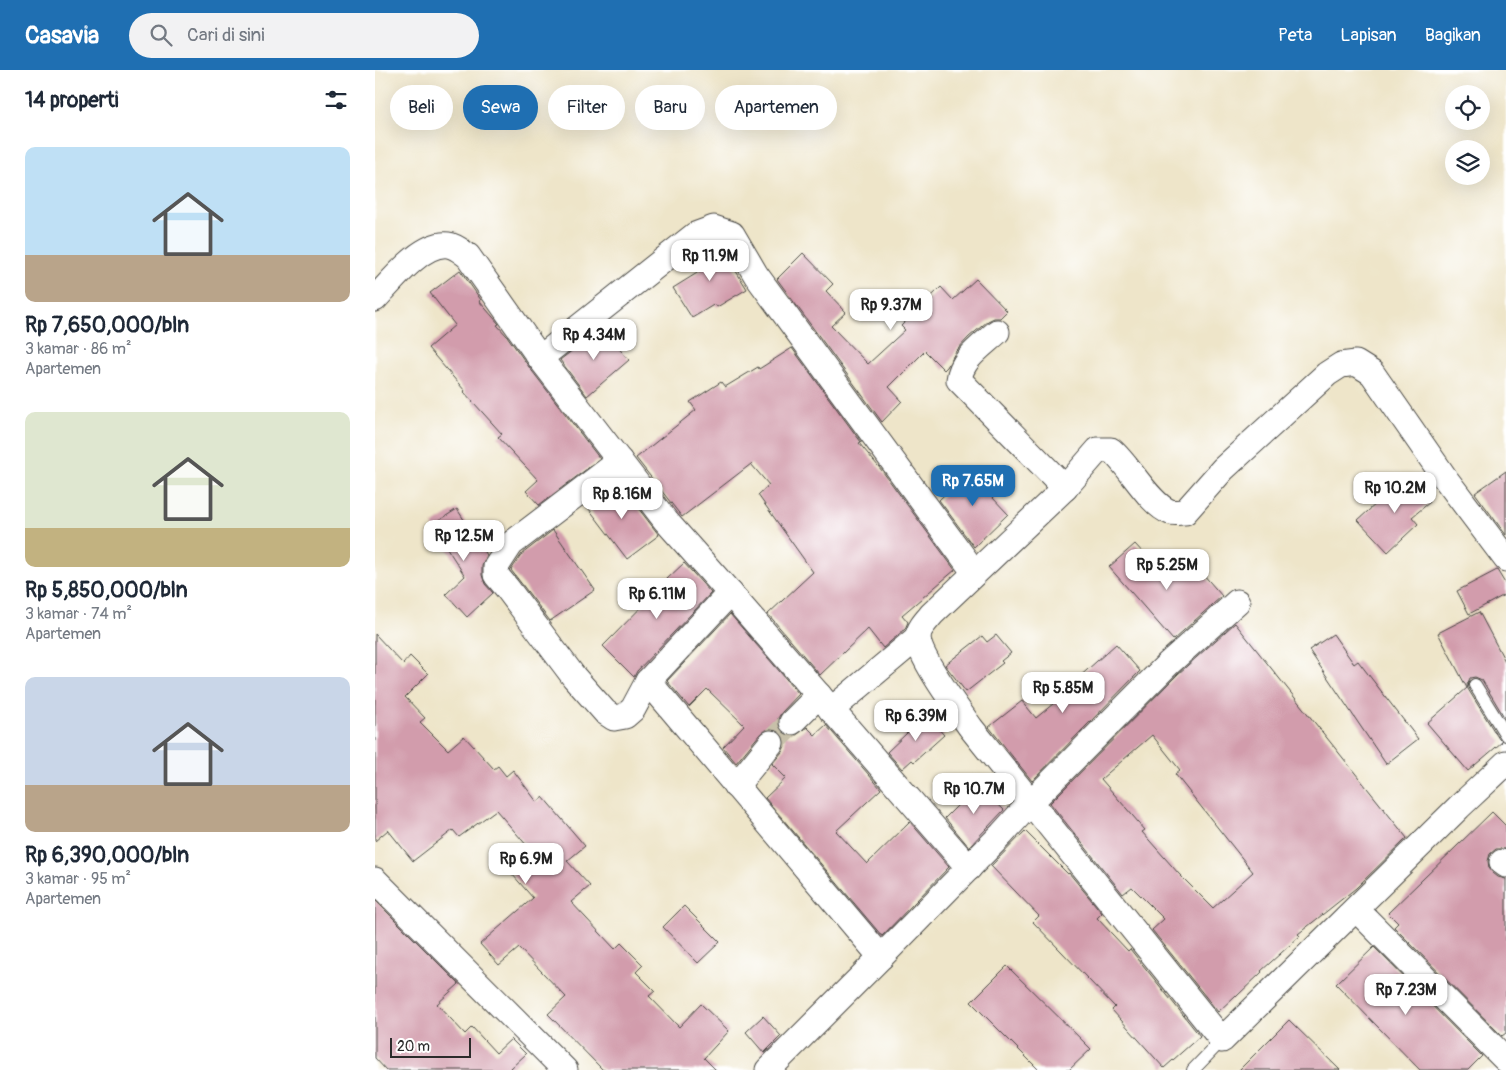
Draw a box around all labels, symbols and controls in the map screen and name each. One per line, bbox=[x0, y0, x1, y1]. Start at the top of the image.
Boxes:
search box bbox=[129, 13, 479, 58]
text: Casavia bbox=[25, 21, 99, 50]
icon: search bbox=[147, 21, 175, 49]
text: Cari di sini bbox=[187, 23, 265, 47]
text: Peta bbox=[1278, 24, 1312, 47]
text: Lapisan bbox=[1340, 24, 1397, 47]
text: Bagikan bbox=[1425, 24, 1481, 47]
chip: Beli bbox=[390, 85, 453, 130]
chip: Sewa bbox=[463, 85, 538, 130]
chip: Filter bbox=[548, 85, 625, 130]
chip: Baru bbox=[635, 85, 705, 130]
chip: Apartemen bbox=[715, 85, 837, 130]
map controls bbox=[1445, 85, 1490, 185]
button: locate bbox=[1445, 85, 1490, 130]
icon: filters bbox=[322, 86, 350, 114]
text: 14 properti bbox=[25, 87, 118, 114]
button: layers bbox=[1445, 140, 1490, 185]
icon: home bbox=[143, 179, 233, 269]
pin: Rp 11.9M bbox=[658, 240, 762, 282]
text: Rp 11.9M bbox=[682, 246, 738, 266]
pin: Rp 9.37M bbox=[839, 288, 943, 331]
text: Rp 9.37M bbox=[861, 295, 921, 315]
text: Rp 7,650,000/bln bbox=[25, 312, 189, 339]
pin: Rp 4.34M bbox=[542, 318, 646, 361]
text: Rp 4.34M bbox=[563, 325, 625, 345]
text: 3 kamar · 86 m² bbox=[25, 339, 132, 359]
text: Apartemen bbox=[25, 359, 101, 379]
icon: home bbox=[143, 444, 233, 534]
pin: Rp 7.65M bbox=[921, 464, 1025, 507]
text: Rp 7.65M bbox=[942, 471, 1004, 491]
pin: Rp 10.2M bbox=[1343, 472, 1447, 514]
pin: Rp 8.16M bbox=[570, 478, 674, 520]
text: Rp 10.2M bbox=[1364, 478, 1426, 498]
text: Rp 8.16M bbox=[593, 484, 651, 504]
pin: Rp 12.5M bbox=[412, 520, 516, 562]
text: Rp 12.5M bbox=[434, 526, 494, 546]
pin: Rp 5.25M bbox=[1115, 548, 1219, 591]
text: Rp 5.25M bbox=[1136, 555, 1198, 575]
text: Rp 5,850,000/bln bbox=[25, 577, 188, 604]
pin: Rp 6.11M bbox=[605, 578, 709, 620]
text: Rp 6.11M bbox=[628, 584, 686, 604]
text: 3 kamar · 74 m² bbox=[25, 604, 132, 624]
text: Apartemen bbox=[25, 624, 101, 644]
pin: Rp 5.85M bbox=[1011, 672, 1115, 714]
text: Rp 5.85M bbox=[1033, 678, 1093, 698]
pin: Rp 6.39M bbox=[864, 700, 968, 742]
text: Rp 6.39M bbox=[885, 706, 947, 726]
icon: home bbox=[143, 709, 233, 799]
pin: Rp 10.7M bbox=[922, 772, 1026, 815]
text: Rp 10.7M bbox=[944, 779, 1004, 799]
text: Rp 6,390,000/bln bbox=[25, 842, 189, 869]
pin: Rp 6.9M bbox=[480, 842, 572, 885]
text: Rp 6.9M bbox=[500, 849, 552, 869]
text: 3 kamar · 95 m² bbox=[25, 869, 131, 889]
text: Apartemen bbox=[25, 889, 101, 909]
pin: Rp 7.23M bbox=[1354, 974, 1458, 1016]
text: Rp 7.23M bbox=[1375, 980, 1437, 1000]
scale bar bbox=[390, 1035, 471, 1058]
text: 20 m bbox=[397, 1038, 430, 1055]

